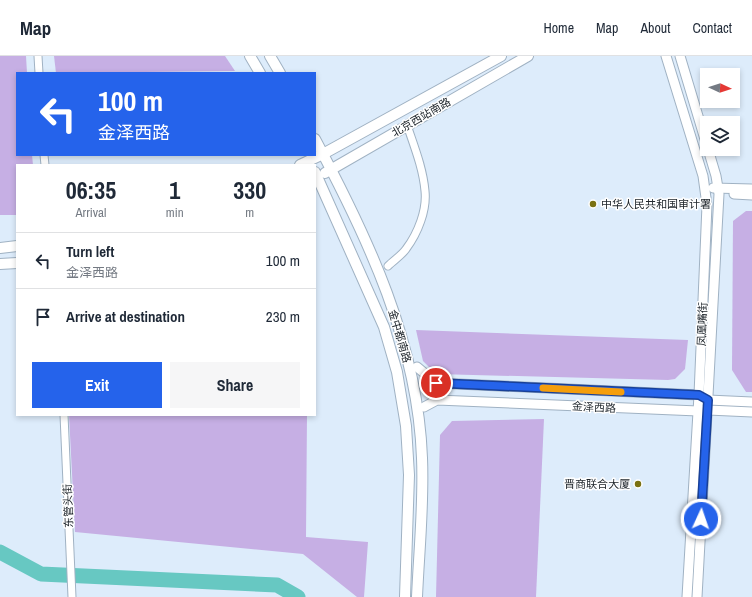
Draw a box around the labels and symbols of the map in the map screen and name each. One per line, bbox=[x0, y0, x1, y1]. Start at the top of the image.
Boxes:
north arrow bbox=[700, 68, 740, 108]
street label: 北京西站南路 bbox=[389, 94, 453, 140]
place label: 中华人民共和国审计署 bbox=[601, 197, 711, 211]
marker: 中华人民共和国审计署 bbox=[588, 199, 598, 209]
street label: 凤凰嘴街 bbox=[694, 302, 710, 346]
street label: 金中都南路 bbox=[386, 308, 414, 364]
pin bbox=[419, 366, 453, 400]
street label: 金泽西路 bbox=[572, 399, 616, 415]
place label: 晋商联合大厦 bbox=[564, 477, 630, 491]
marker: 晋商联合大厦 bbox=[633, 479, 643, 489]
street label: 东管头街 bbox=[60, 484, 76, 528]
position arrow bbox=[680, 498, 722, 540]

